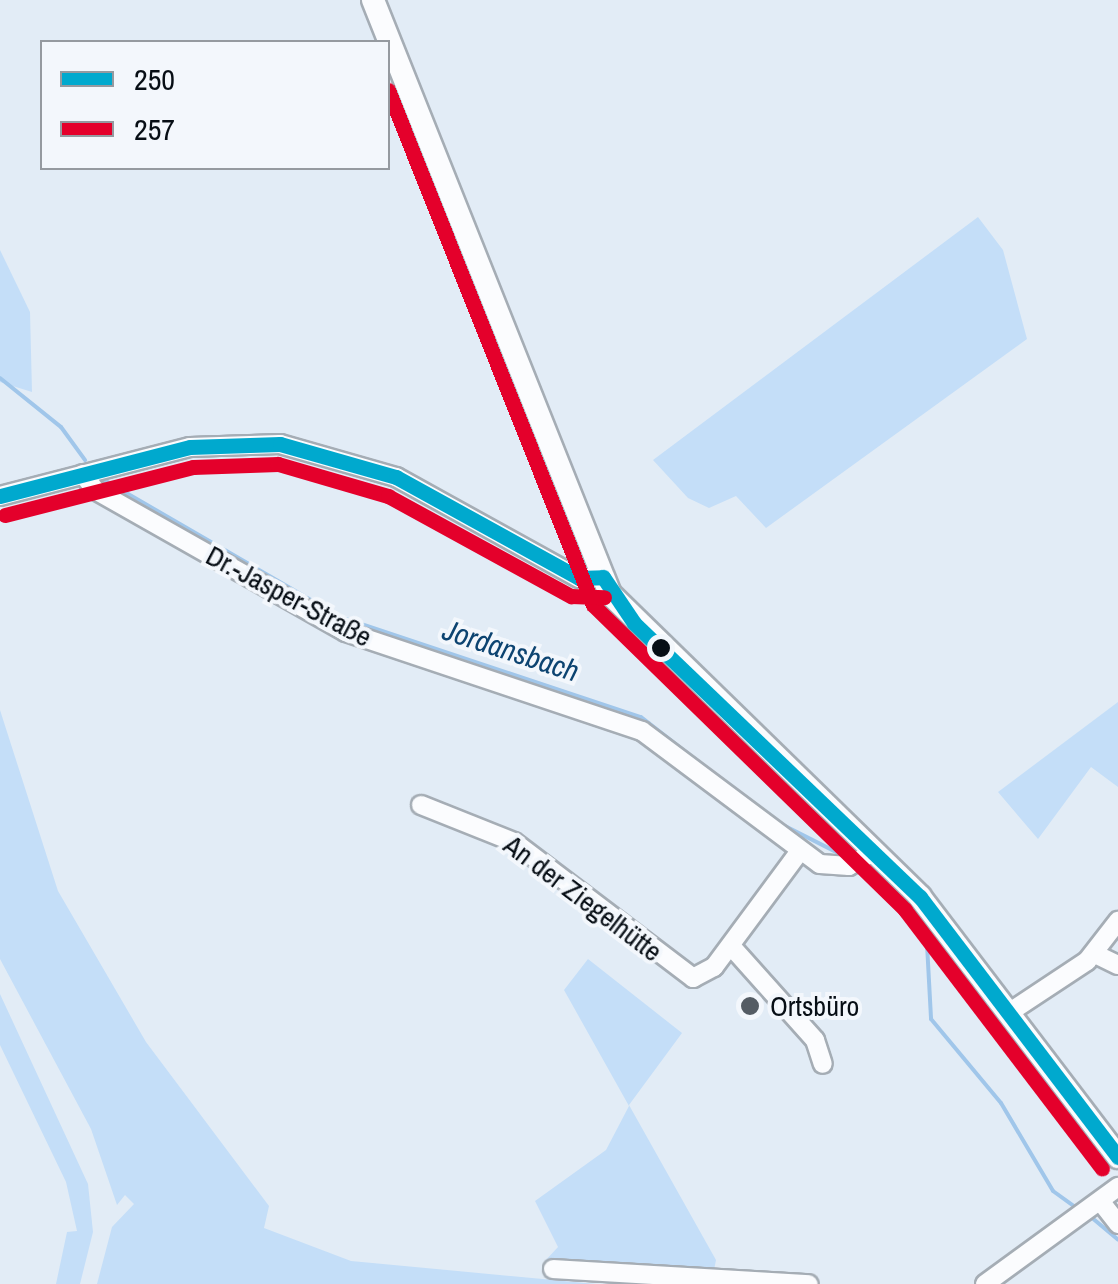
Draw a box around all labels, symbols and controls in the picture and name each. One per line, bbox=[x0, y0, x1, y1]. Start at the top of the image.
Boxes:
legend bbox=[40, 40, 390, 170]
text: 250 bbox=[134, 59, 175, 99]
text: 257 bbox=[134, 109, 175, 149]
street label: Dr.-Jasper-Straße bbox=[201, 538, 377, 654]
water label: Jordansbach bbox=[438, 611, 584, 689]
unlabelled marker bbox=[651, 638, 671, 658]
street label: An der Ziegelhütte bbox=[497, 828, 669, 968]
place label: Ortsbüro bbox=[770, 989, 859, 1023]
marker: Ortsbüro bbox=[739, 995, 761, 1017]

